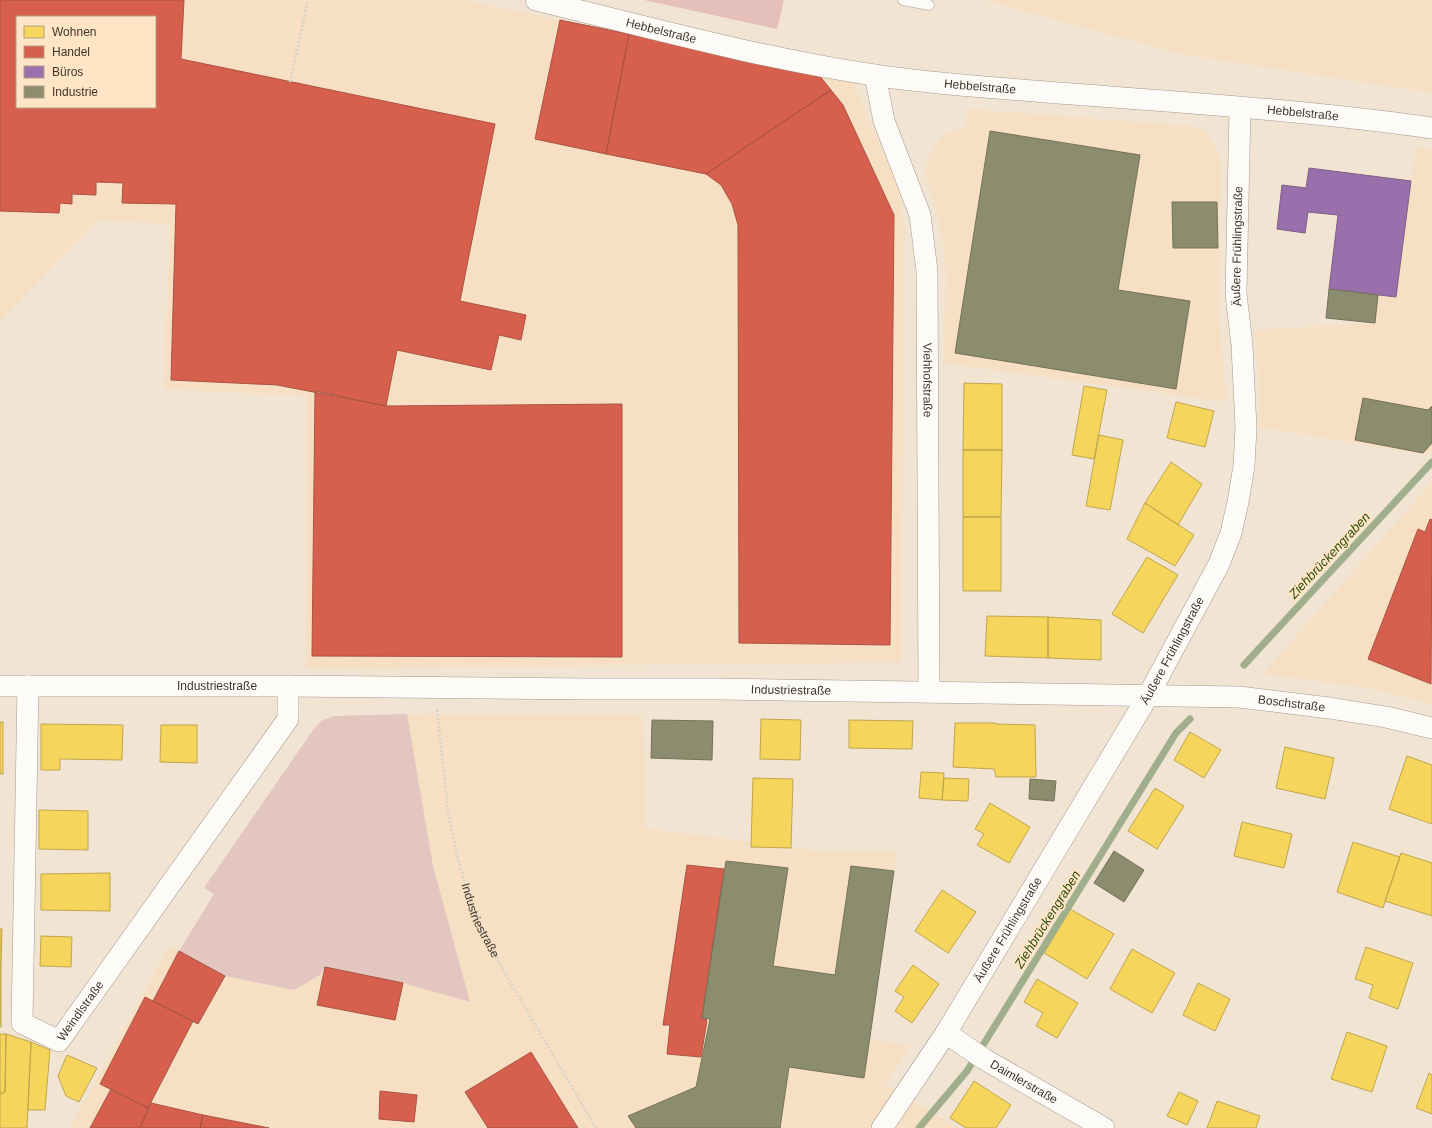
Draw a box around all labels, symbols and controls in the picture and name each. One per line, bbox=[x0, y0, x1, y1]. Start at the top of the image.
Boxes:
street label: Hebbelstraße bbox=[624, 15, 698, 46]
legend bbox=[16, 16, 156, 108]
text: Wohnen bbox=[52, 25, 96, 39]
text: Handel bbox=[52, 45, 90, 59]
text: Büros bbox=[52, 65, 83, 79]
street label: Hebbelstraße bbox=[943, 77, 1017, 97]
text: Industrie bbox=[52, 85, 98, 99]
street label: Hebbelstraße bbox=[1266, 102, 1340, 124]
street label: Äußere Frühlingstraße bbox=[1229, 186, 1245, 307]
street label: Viehhofstraße bbox=[920, 343, 935, 418]
water label: Ziehbrückengraben bbox=[1285, 509, 1373, 602]
street label: Äußere Frühlingstraße bbox=[1138, 594, 1207, 707]
street label: Industriestraße bbox=[177, 679, 257, 693]
street label: Industriestraße bbox=[751, 683, 831, 698]
street label: Boschstraße bbox=[1257, 692, 1326, 714]
water label: Ziehbrückengraben bbox=[1011, 868, 1083, 972]
street label: Äußere Frühlingstraße bbox=[971, 874, 1045, 985]
street label: Industriestraße bbox=[458, 881, 502, 960]
street label: Weindlstraße bbox=[54, 978, 107, 1044]
street label: Daimlerstraße bbox=[988, 1057, 1060, 1107]

